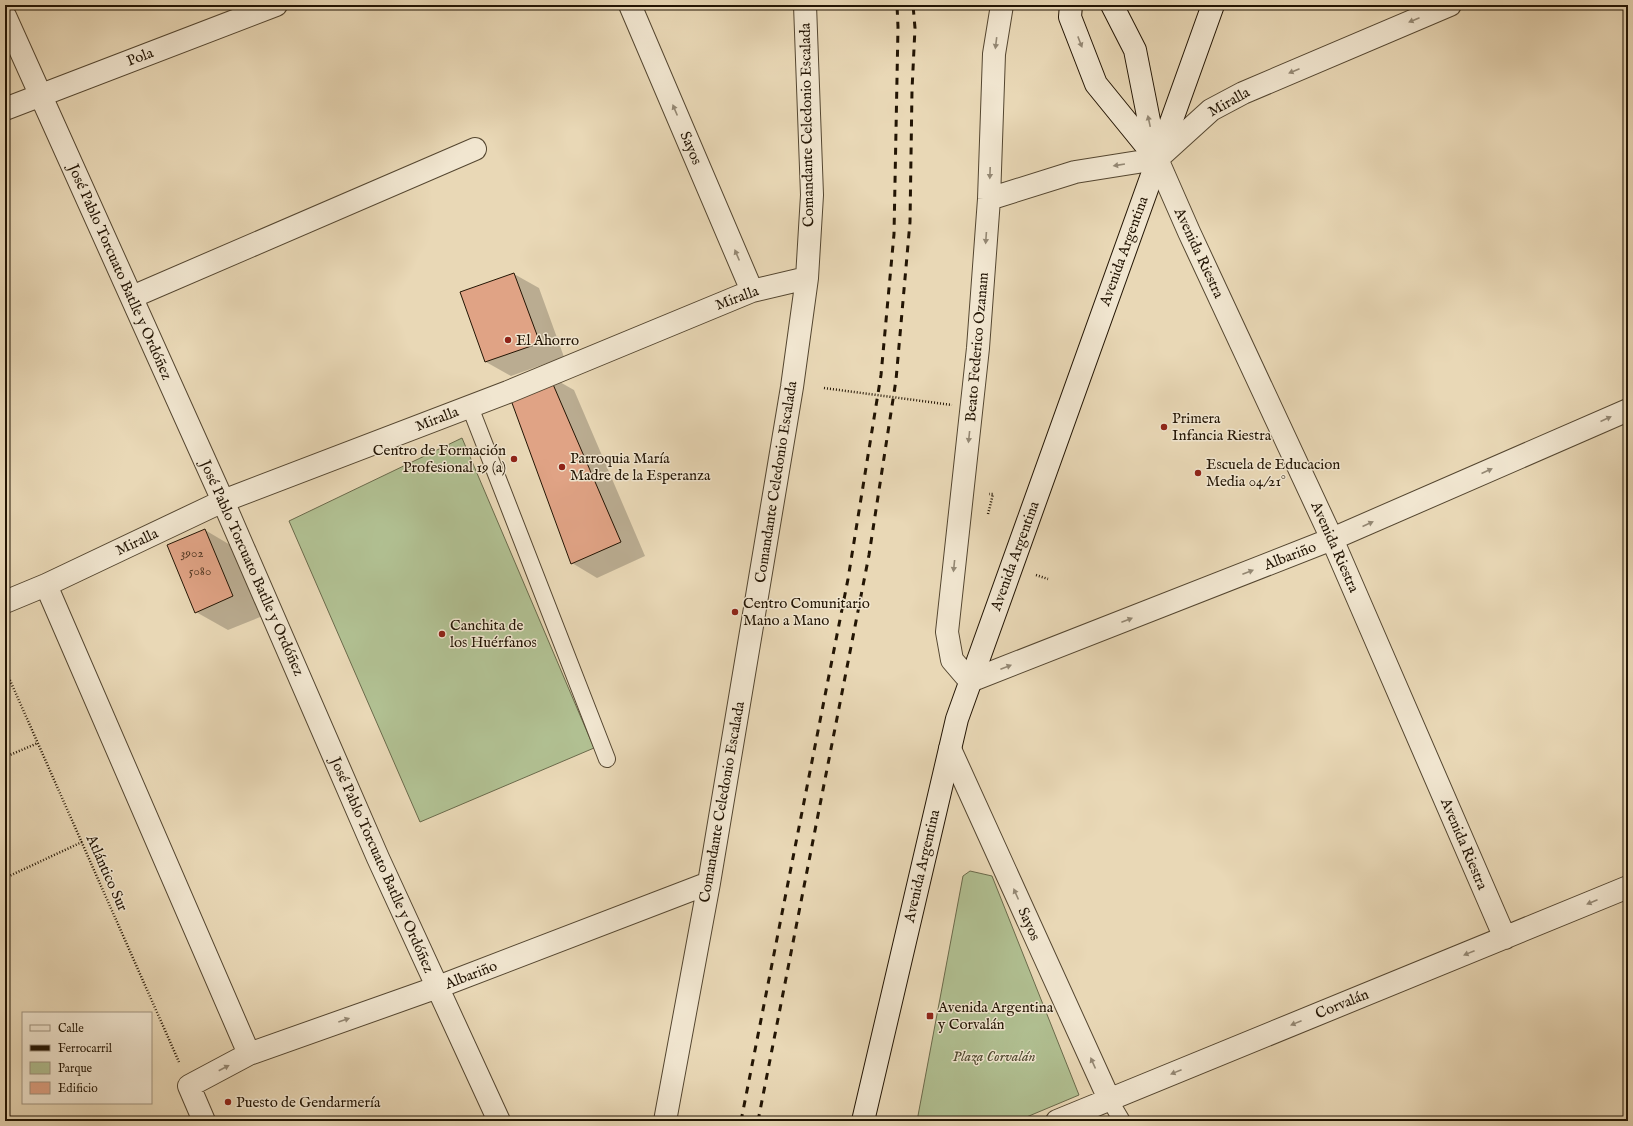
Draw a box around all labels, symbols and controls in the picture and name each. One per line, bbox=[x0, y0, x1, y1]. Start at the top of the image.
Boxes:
one-way arrow bbox=[1407, 18, 1419, 24]
street label: Comandante Celedonio Escalada bbox=[796, 22, 818, 227]
one-way arrow bbox=[992, 37, 999, 49]
one-way arrow bbox=[1077, 37, 1083, 49]
street label: Pola bbox=[124, 43, 156, 71]
one-way arrow bbox=[1288, 69, 1300, 75]
street label: Miralla bbox=[1205, 83, 1254, 121]
one-way arrow bbox=[672, 104, 678, 115]
one-way arrow bbox=[1146, 115, 1152, 127]
street label: Sayos bbox=[676, 128, 706, 168]
street label: José Pablo Torcuato Batlle y Ordóñez bbox=[63, 159, 176, 383]
one-way arrow bbox=[1112, 162, 1125, 168]
one-way arrow bbox=[987, 167, 993, 180]
street label: Avenida Argentina bbox=[1095, 193, 1153, 309]
street label: Avenida Riestra bbox=[1169, 204, 1228, 302]
one-way arrow bbox=[983, 232, 990, 244]
one-way arrow bbox=[734, 249, 740, 261]
street label: Beato Federico Ozanam bbox=[961, 271, 993, 423]
street label: Miralla bbox=[713, 281, 762, 315]
place label: El Ahorro bbox=[516, 331, 579, 350]
marker: El Ahorro bbox=[503, 335, 513, 345]
street label: Comandante Celedonio Escalada bbox=[751, 379, 801, 584]
street label: Miralla bbox=[413, 402, 462, 436]
place label: Primera Infancia Riestra bbox=[1172, 409, 1272, 445]
one-way arrow bbox=[1601, 416, 1612, 422]
marker: Primera Infancia Riestra bbox=[1159, 422, 1169, 432]
one-way arrow bbox=[965, 431, 972, 443]
place label: Centro de Formación Profesional 19 (a) bbox=[373, 441, 506, 477]
place label: Parroquia María Madre de la Esperanza bbox=[570, 449, 711, 485]
marker: Centro de Formación Profesional 19 (a) bbox=[509, 454, 519, 464]
street label: José Pablo Torcuato Batlle y Ordóñez bbox=[195, 455, 308, 679]
place label: Escuela de Educacion Media 04/21° bbox=[1206, 455, 1340, 491]
marker: Parroquia María Madre de la Esperanza bbox=[557, 462, 567, 472]
marker: Escuela de Educacion Media 04/21° bbox=[1193, 468, 1203, 478]
one-way arrow bbox=[1481, 468, 1493, 475]
street label: Avenida Argentina bbox=[986, 498, 1044, 614]
street label: Avenida Riestra bbox=[1306, 498, 1364, 596]
one-way arrow bbox=[1362, 520, 1374, 527]
street label: Miralla bbox=[113, 524, 162, 560]
street label: Albariño bbox=[1260, 537, 1319, 575]
house number: 3902 bbox=[180, 545, 204, 562]
one-way arrow bbox=[951, 560, 957, 572]
house number: 5080 bbox=[189, 563, 211, 580]
one-way arrow bbox=[1243, 569, 1255, 575]
place label: Centro Comunitario Mano a Mano bbox=[743, 594, 870, 630]
marker: Centro Comunitario Mano a Mano bbox=[730, 607, 740, 617]
place label: Canchita de los Huérfanos bbox=[450, 616, 537, 652]
one-way arrow bbox=[1122, 616, 1134, 622]
marker: Canchita de los Huérfanos bbox=[437, 629, 447, 639]
one-way arrow bbox=[1001, 664, 1013, 670]
street label: Comandante Celedonio Escalada bbox=[695, 699, 749, 904]
street label: José Pablo Torcuato Batlle y Ordóñez bbox=[325, 752, 438, 976]
street label: Avenida Riestra bbox=[1436, 794, 1492, 893]
street label: Avenida Argentina bbox=[900, 807, 944, 925]
street label: Atlántico Sur bbox=[81, 831, 132, 915]
one-way arrow bbox=[1013, 888, 1019, 900]
one-way arrow bbox=[1586, 898, 1598, 905]
street label: Sayos bbox=[1013, 904, 1045, 944]
one-way arrow bbox=[1462, 950, 1474, 956]
street label: Albariño bbox=[441, 956, 500, 994]
street label: Corvalán bbox=[1313, 985, 1372, 1023]
place label: Avenida Argentina y Corvalán bbox=[937, 998, 1054, 1034]
marker: Avenida Argentina y Corvalán bbox=[925, 1011, 935, 1021]
legend bbox=[22, 1012, 152, 1104]
one-way arrow bbox=[339, 1017, 351, 1023]
one-way arrow bbox=[1290, 1020, 1302, 1026]
text: Calle bbox=[58, 1021, 84, 1036]
text: Ferrocarril bbox=[58, 1041, 113, 1056]
park label: Plaza Corvalán bbox=[952, 1047, 1036, 1066]
one-way arrow bbox=[1089, 1057, 1095, 1069]
text: Parque bbox=[58, 1061, 93, 1077]
one-way arrow bbox=[218, 1064, 229, 1071]
one-way arrow bbox=[1169, 1069, 1181, 1075]
text: Edificio bbox=[58, 1081, 98, 1096]
place label: Puesto de Gendarmería bbox=[236, 1093, 381, 1112]
marker: Puesto de Gendarmería bbox=[223, 1097, 233, 1107]

